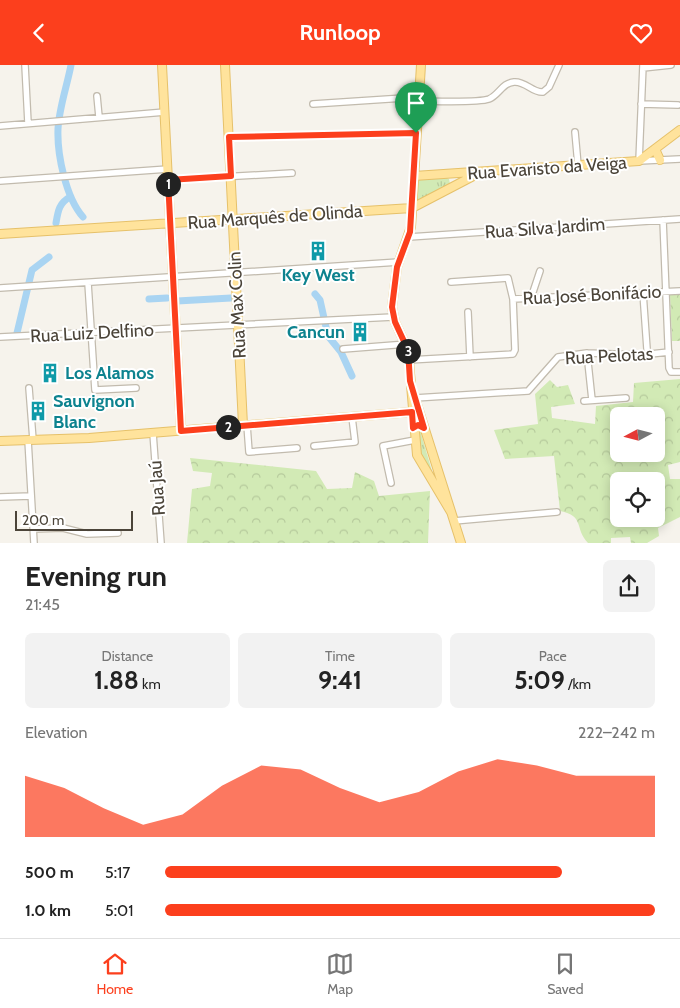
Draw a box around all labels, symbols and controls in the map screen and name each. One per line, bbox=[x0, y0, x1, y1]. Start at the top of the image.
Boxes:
icon: back bbox=[25, 19, 53, 47]
text: Runloop bbox=[299, 19, 381, 46]
icon: heart bbox=[627, 19, 655, 47]
pin bbox=[395, 82, 437, 133]
icon: arrive bbox=[402, 89, 430, 117]
street label: Rua Evaristo da Veiga bbox=[466, 151, 628, 185]
pin: 1 bbox=[156, 171, 180, 197]
text: 1 bbox=[166, 175, 171, 193]
street label: Rua Marquês de Olinda bbox=[187, 200, 364, 234]
street label: Rua Silva Jardim bbox=[484, 213, 606, 243]
building icon: Key West bbox=[307, 240, 329, 262]
street label: Rua Max Colin bbox=[223, 251, 251, 359]
place label: Key West bbox=[281, 264, 355, 286]
street label: Rua José Bonifácio bbox=[522, 280, 662, 310]
street label: Rua Luiz Delfino bbox=[30, 319, 154, 347]
place label: Cancun bbox=[287, 321, 345, 343]
building icon: Cancun bbox=[349, 321, 371, 343]
pin: 3 bbox=[396, 339, 420, 363]
text: 3 bbox=[405, 342, 412, 360]
street label: Rua Pelotas bbox=[564, 343, 654, 369]
building icon: Los Alamos bbox=[39, 362, 61, 384]
place label: Los Alamos bbox=[65, 362, 155, 384]
place label: Sauvignon Blanc bbox=[53, 390, 135, 433]
building icon: Sauvignon Blanc bbox=[27, 400, 49, 422]
north arrow bbox=[610, 407, 665, 463]
map controls bbox=[610, 407, 665, 527]
pin: 2 bbox=[216, 415, 240, 439]
text: 2 bbox=[225, 418, 232, 436]
street label: Rua Jaú bbox=[144, 460, 170, 516]
button: locate bbox=[610, 472, 665, 527]
scale bar bbox=[15, 508, 132, 531]
text: 200 m bbox=[22, 511, 64, 529]
text: Evening run bbox=[25, 559, 167, 593]
button: share bbox=[603, 560, 655, 612]
text: 21:45 bbox=[25, 595, 60, 614]
text: Distance bbox=[102, 647, 153, 665]
text: Time bbox=[325, 647, 355, 665]
text: Pace bbox=[539, 647, 567, 665]
text: 1.88 bbox=[94, 665, 139, 695]
text: 9:41 bbox=[318, 665, 362, 695]
text: 5:09 bbox=[514, 665, 565, 695]
text: km bbox=[139, 675, 161, 693]
text: /km bbox=[565, 675, 591, 693]
text: Elevation bbox=[25, 723, 88, 742]
text: 222–242 m bbox=[578, 723, 655, 742]
text: 500 m bbox=[25, 863, 74, 882]
text: 5:17 bbox=[105, 863, 130, 882]
text: 1.0 km bbox=[25, 901, 71, 920]
text: 5:01 bbox=[105, 901, 133, 920]
tab: Home bbox=[96, 950, 133, 998]
tab: Map bbox=[326, 950, 354, 998]
tab: Saved bbox=[547, 950, 584, 998]

